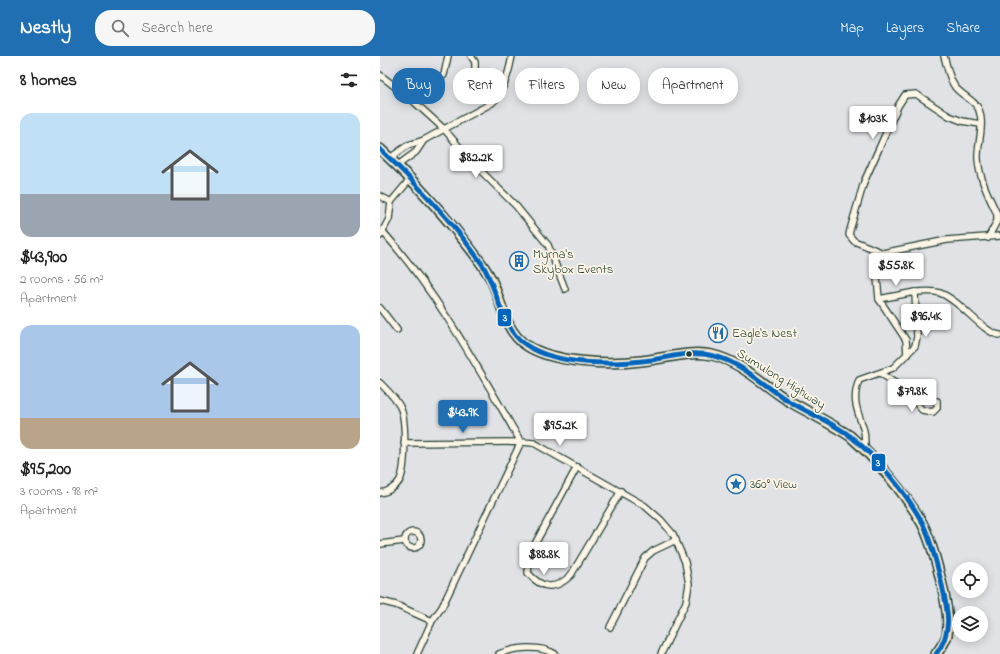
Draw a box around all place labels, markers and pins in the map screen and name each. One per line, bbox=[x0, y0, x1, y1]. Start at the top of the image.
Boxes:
pin: $103K bbox=[845, 106, 901, 140]
pin: $82.2K bbox=[443, 145, 509, 179]
place label: Myrna's Skybox Events bbox=[533, 245, 614, 280]
building icon: Myrna's Skybox Events bbox=[508, 250, 530, 272]
pin: $55.8K bbox=[863, 253, 929, 287]
pin: $96.4K bbox=[893, 304, 959, 338]
restaurant icon: Eagle's Nest bbox=[707, 322, 729, 344]
place label: Eagle's Nest bbox=[732, 324, 798, 344]
unlabelled marker bbox=[684, 349, 694, 359]
pin: $79.8K bbox=[879, 379, 945, 413]
pin: $43.9K bbox=[430, 400, 496, 434]
pin: $95.2K bbox=[527, 413, 593, 447]
place icon: 360° View bbox=[725, 473, 747, 495]
place label: 360° View bbox=[750, 475, 797, 494]
pin: $88.8K bbox=[511, 542, 577, 576]

